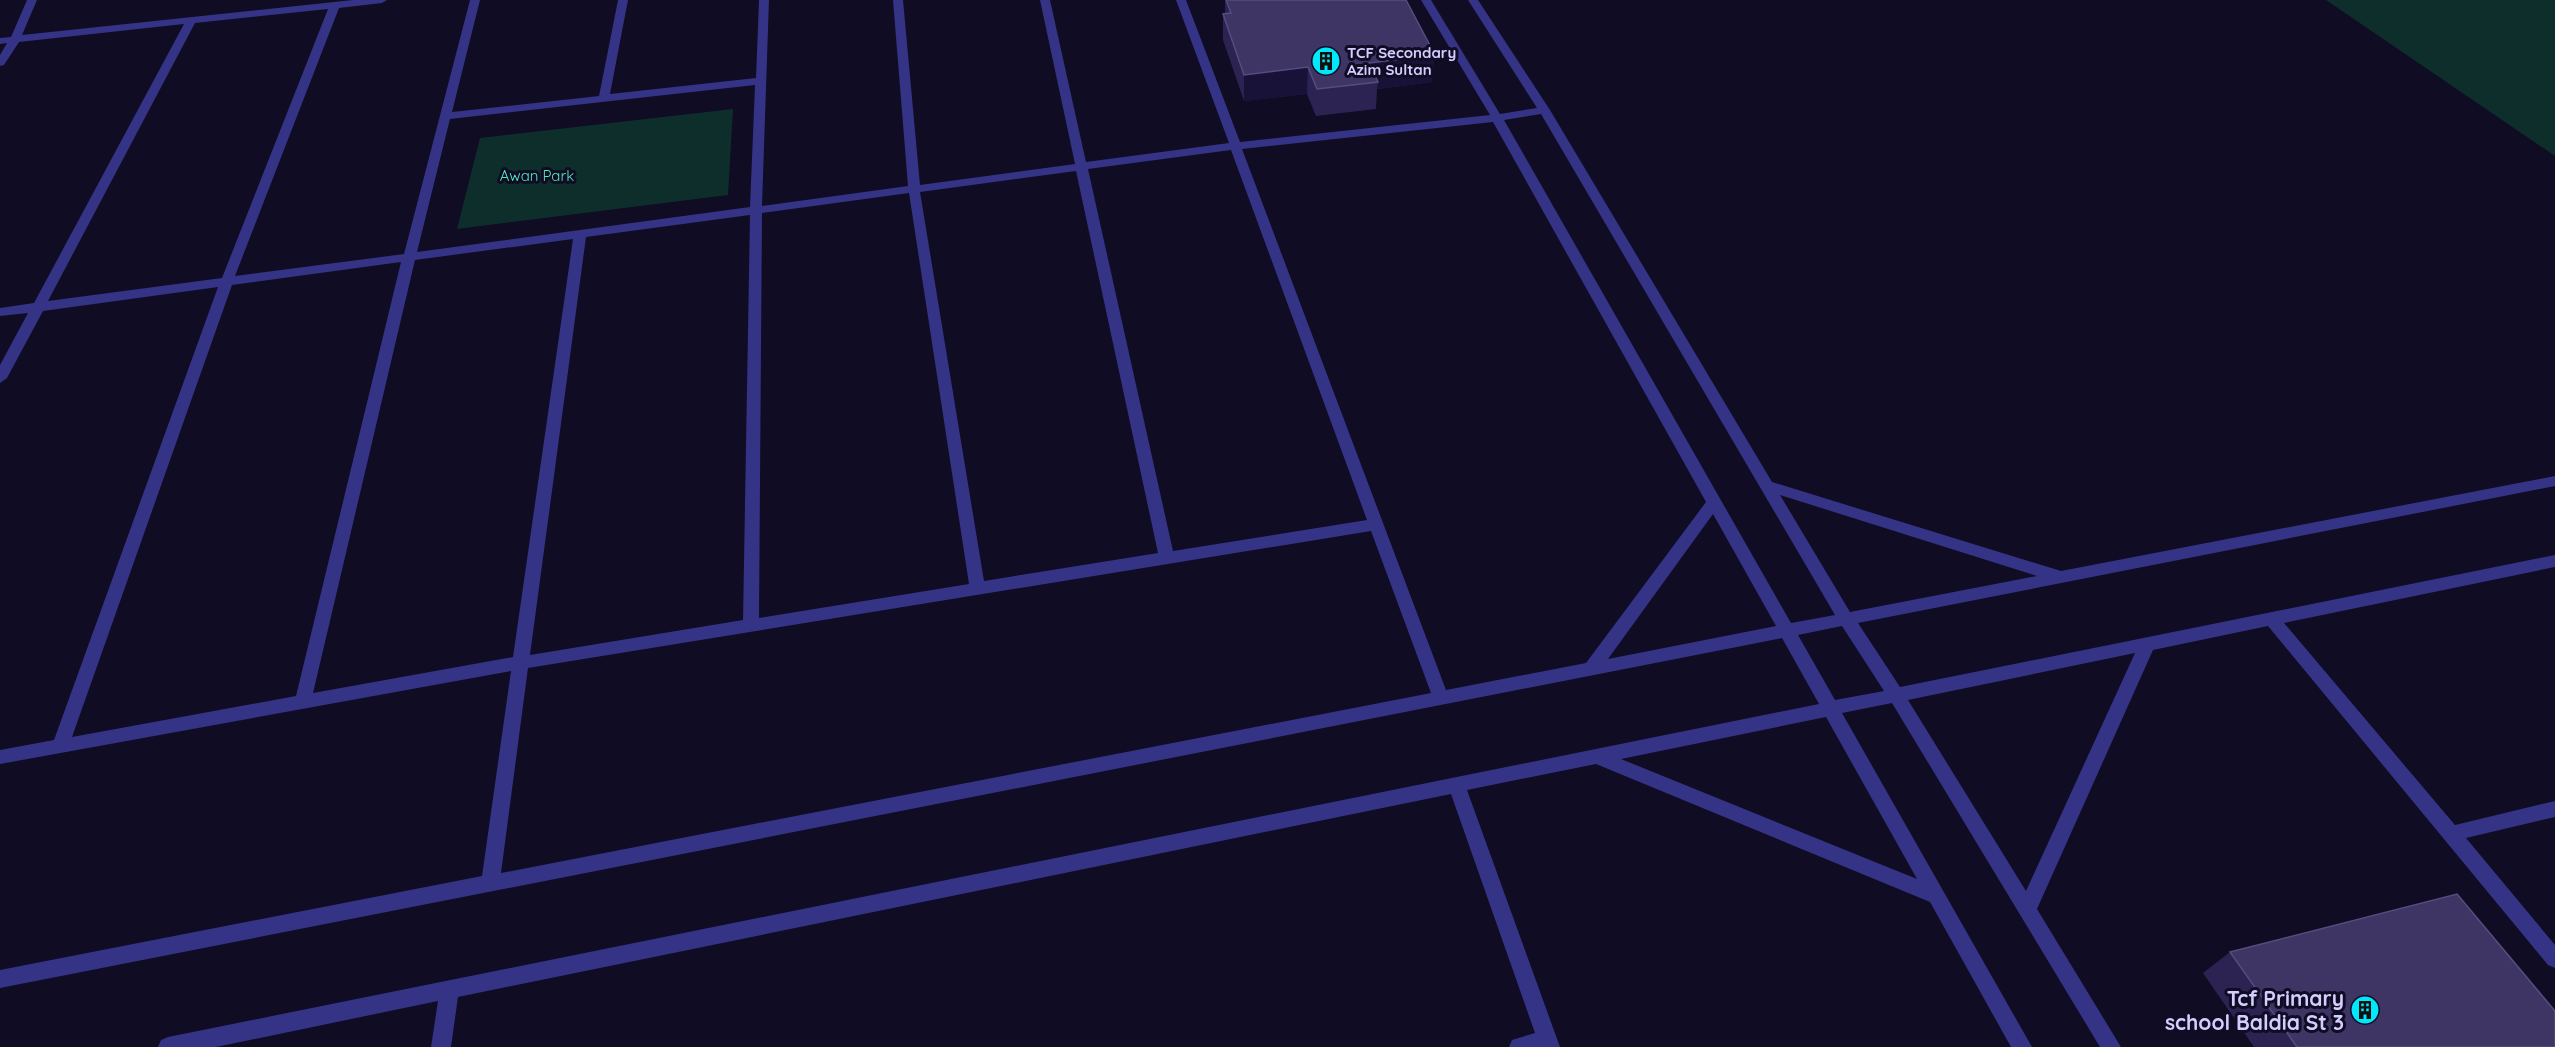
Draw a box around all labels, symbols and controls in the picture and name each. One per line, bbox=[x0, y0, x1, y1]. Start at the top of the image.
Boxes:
place label: TCF Secondary Azim Sultan bbox=[1347, 43, 1456, 79]
building icon: TCF Secondary Azim Sultan bbox=[1310, 45, 1342, 77]
park label: Awan Park bbox=[500, 166, 574, 185]
place label: Tcf Primary school Baldia St 3 bbox=[2165, 985, 2344, 1035]
building icon: Tcf Primary school Baldia St 3 bbox=[2349, 994, 2381, 1026]

